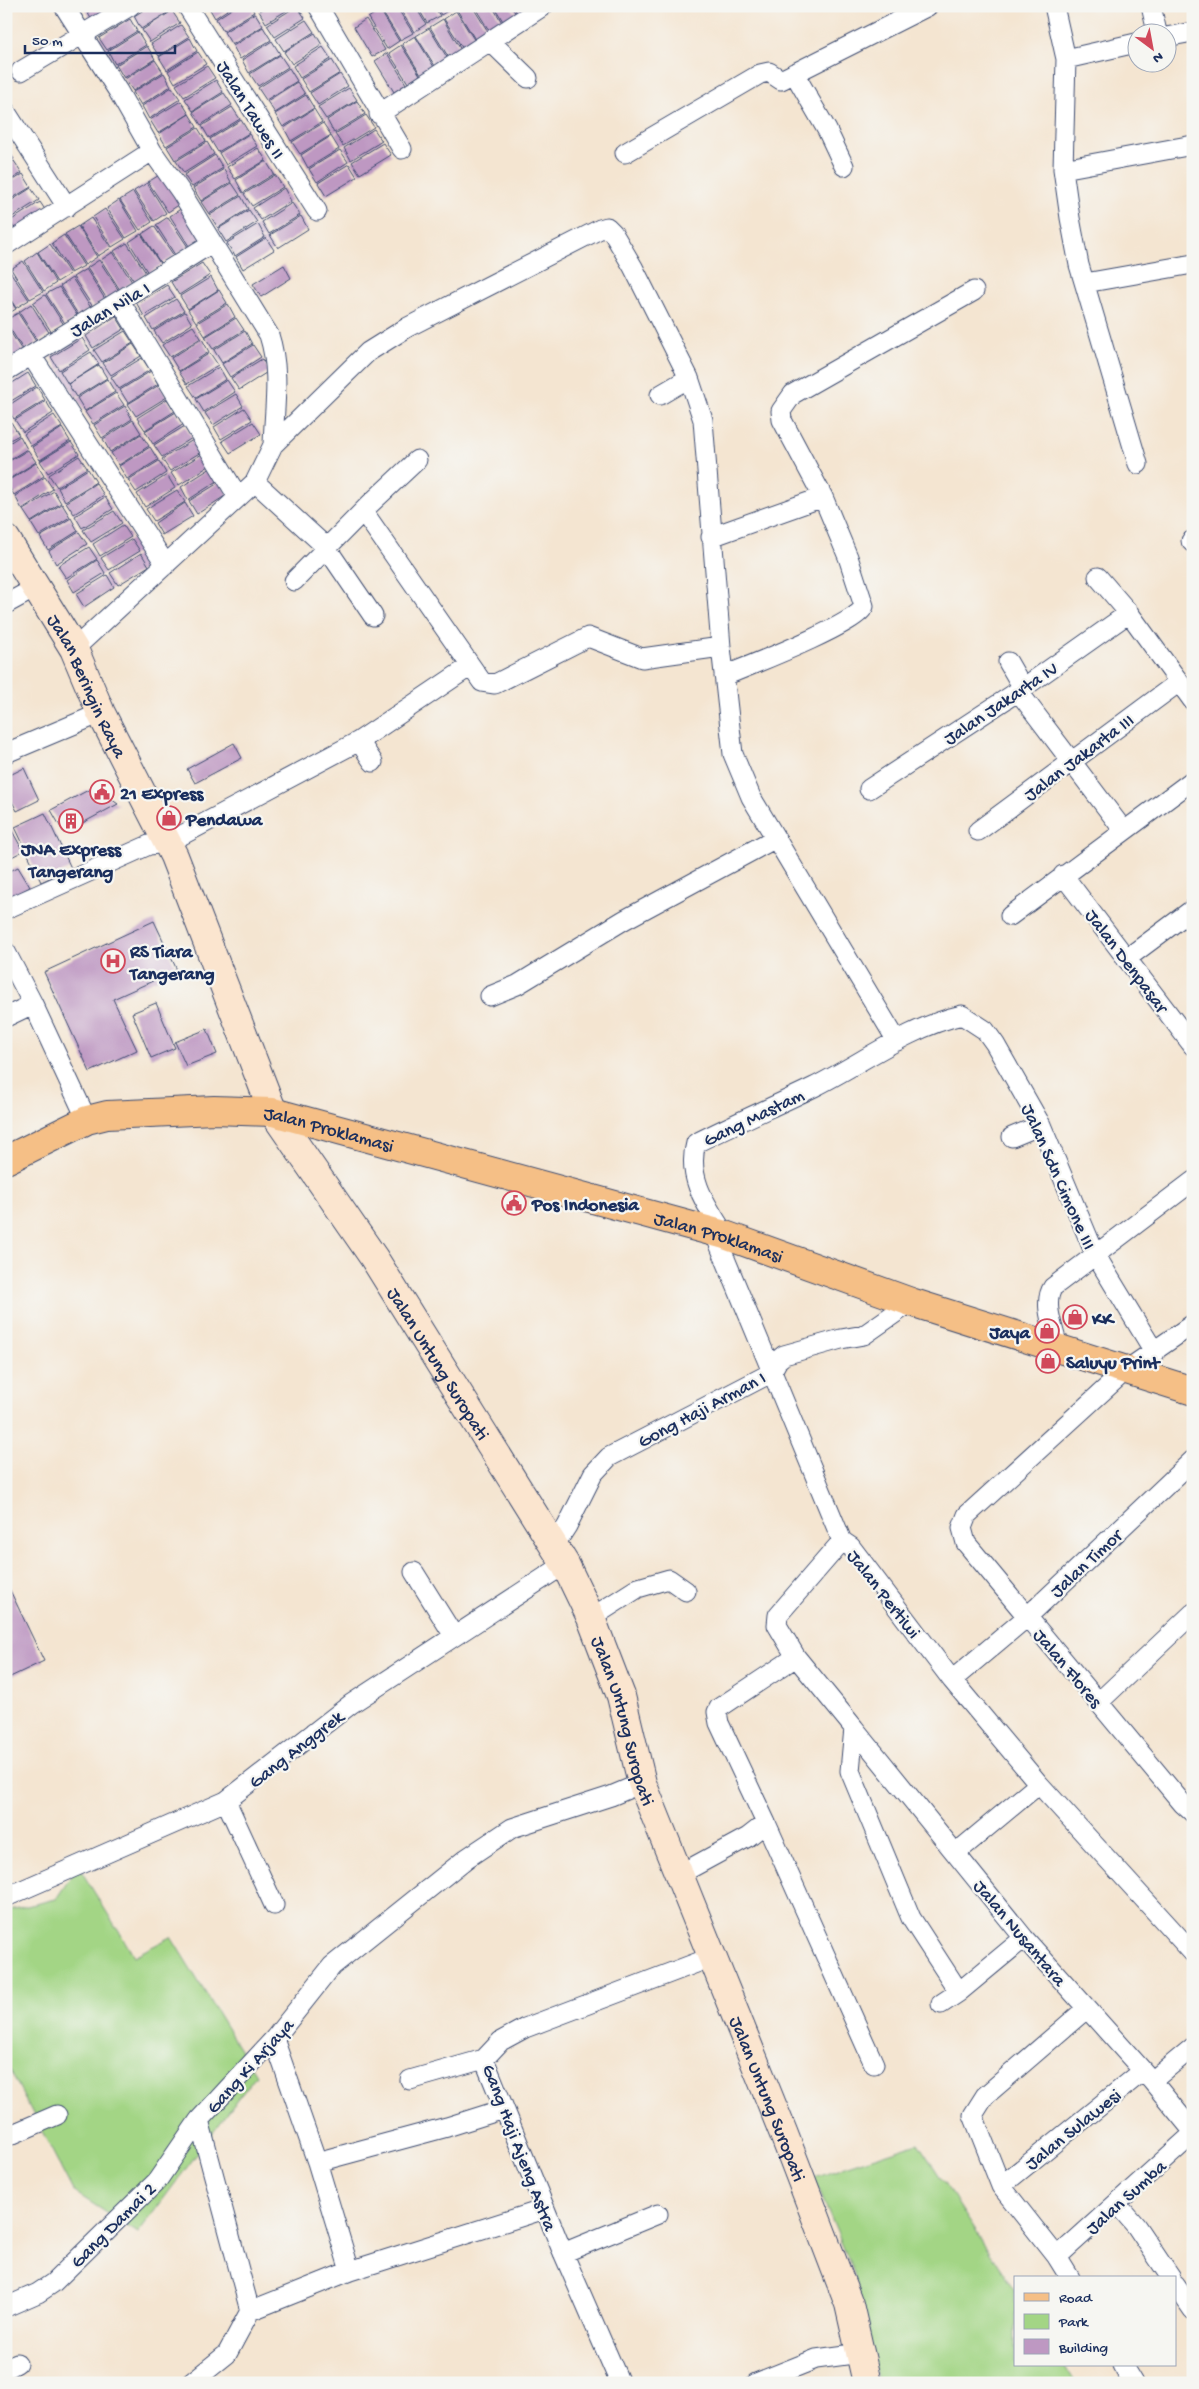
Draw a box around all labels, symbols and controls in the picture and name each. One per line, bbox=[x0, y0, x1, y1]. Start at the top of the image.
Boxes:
scale bar bbox=[25, 22, 175, 54]
north arrow bbox=[1126, 22, 1176, 72]
text: 50 m bbox=[32, 33, 63, 51]
text: N bbox=[1149, 47, 1166, 67]
street label: Jalan Tawes II bbox=[210, 57, 288, 164]
street label: Jalan Nila I bbox=[67, 278, 155, 344]
street label: Jalan Beringin Raya bbox=[40, 611, 131, 764]
street label: Jalan Jakarta IV bbox=[940, 658, 1064, 752]
street label: Jalan Jakarta III bbox=[1021, 710, 1140, 808]
public building icon: 21 Express bbox=[89, 779, 115, 805]
place label: 21 Express bbox=[120, 784, 204, 807]
shop icon: Pendawa bbox=[156, 805, 182, 831]
building icon: JNA Express Tangerang bbox=[58, 808, 84, 834]
place label: Pendawa bbox=[185, 810, 264, 833]
place label: JNA Express Tangerang bbox=[20, 840, 122, 885]
street label: Jalan Denpasar bbox=[1079, 906, 1173, 1020]
place label: RS Tiara Tangerang bbox=[128, 942, 215, 987]
hospital icon: RS Tiara Tangerang bbox=[100, 948, 126, 974]
street label: Gang Mastam bbox=[700, 1085, 809, 1153]
street label: Jalan Sdn Cimone III bbox=[1014, 1101, 1099, 1254]
street label: Jalan Proklamasi bbox=[263, 1104, 396, 1159]
public building icon: Pos Indonesia bbox=[501, 1190, 527, 1216]
place label: Pos Indonesia bbox=[531, 1195, 640, 1218]
street label: Jalan Proklamasi bbox=[651, 1208, 786, 1270]
street label: Jalan Untung Suropati bbox=[380, 1284, 493, 1446]
shop icon: KK bbox=[1062, 1304, 1088, 1330]
place label: KK bbox=[1091, 1309, 1115, 1332]
shop icon: Jaya bbox=[1034, 1318, 1060, 1344]
place label: Jaya bbox=[988, 1323, 1031, 1346]
shop icon: Saluyu Print bbox=[1035, 1348, 1061, 1374]
place label: Saluyu Print bbox=[1066, 1353, 1162, 1376]
street label: Gong Haji Arman I bbox=[635, 1368, 771, 1455]
street label: Jalan Timor bbox=[1046, 1524, 1130, 1604]
street label: Jalan Pertiwi bbox=[840, 1546, 924, 1644]
street label: Jalan Flores bbox=[1027, 1625, 1107, 1714]
street label: Jalan Untung Suropati bbox=[584, 1634, 658, 1810]
street label: Gang Anggrek bbox=[245, 1706, 350, 1795]
street label: Jalan Nusantara bbox=[967, 1876, 1071, 1993]
street label: Gang Ki Arjaya bbox=[203, 2014, 301, 2120]
street label: Jalan Untung Suropati bbox=[722, 2014, 809, 2186]
street label: Gang Haji Ajeng Astra bbox=[475, 2062, 561, 2236]
street label: Jalan Sulawesi bbox=[1022, 2085, 1127, 2176]
street label: Jalan Sumba bbox=[1082, 2155, 1174, 2241]
street label: Gang Damai 2 bbox=[67, 2179, 162, 2274]
legend bbox=[1014, 2276, 1176, 2366]
text: Road bbox=[1059, 2290, 1093, 2308]
text: Park bbox=[1058, 2314, 1089, 2332]
text: Building bbox=[1058, 2340, 1108, 2358]

